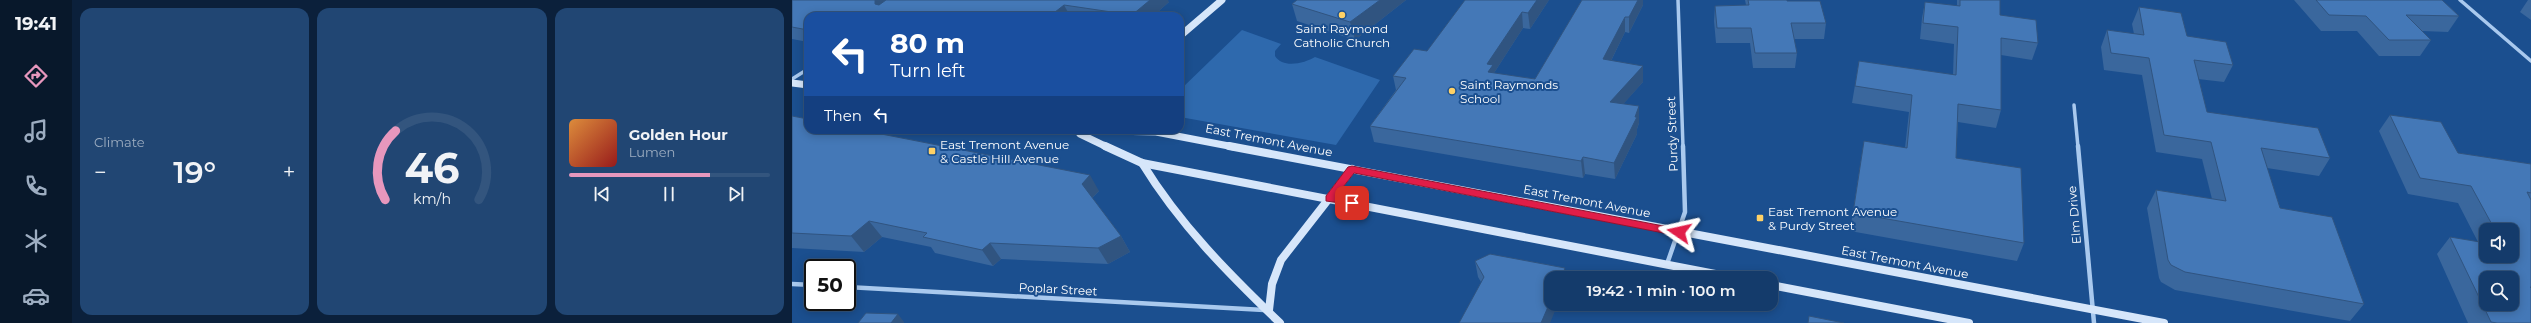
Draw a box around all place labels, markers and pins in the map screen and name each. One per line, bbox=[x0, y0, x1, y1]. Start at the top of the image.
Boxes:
marker: Saint Raymond Catholic Church bbox=[1337, 10, 1347, 20]
place label: Saint Raymond Catholic Church bbox=[1294, 21, 1390, 50]
place label: Saint Raymonds School bbox=[1460, 77, 1558, 106]
marker: Saint Raymonds School bbox=[1447, 86, 1457, 96]
place label: East Tremont Avenue & Castle Hill Avenue bbox=[940, 137, 1069, 166]
marker: East Tremont Avenue & Castle Hill Avenue bbox=[927, 146, 937, 156]
pin bbox=[1335, 186, 1369, 220]
place label: East Tremont Avenue & Purdy Street bbox=[1768, 204, 1897, 233]
marker: East Tremont Avenue & Purdy Street bbox=[1755, 213, 1765, 223]

